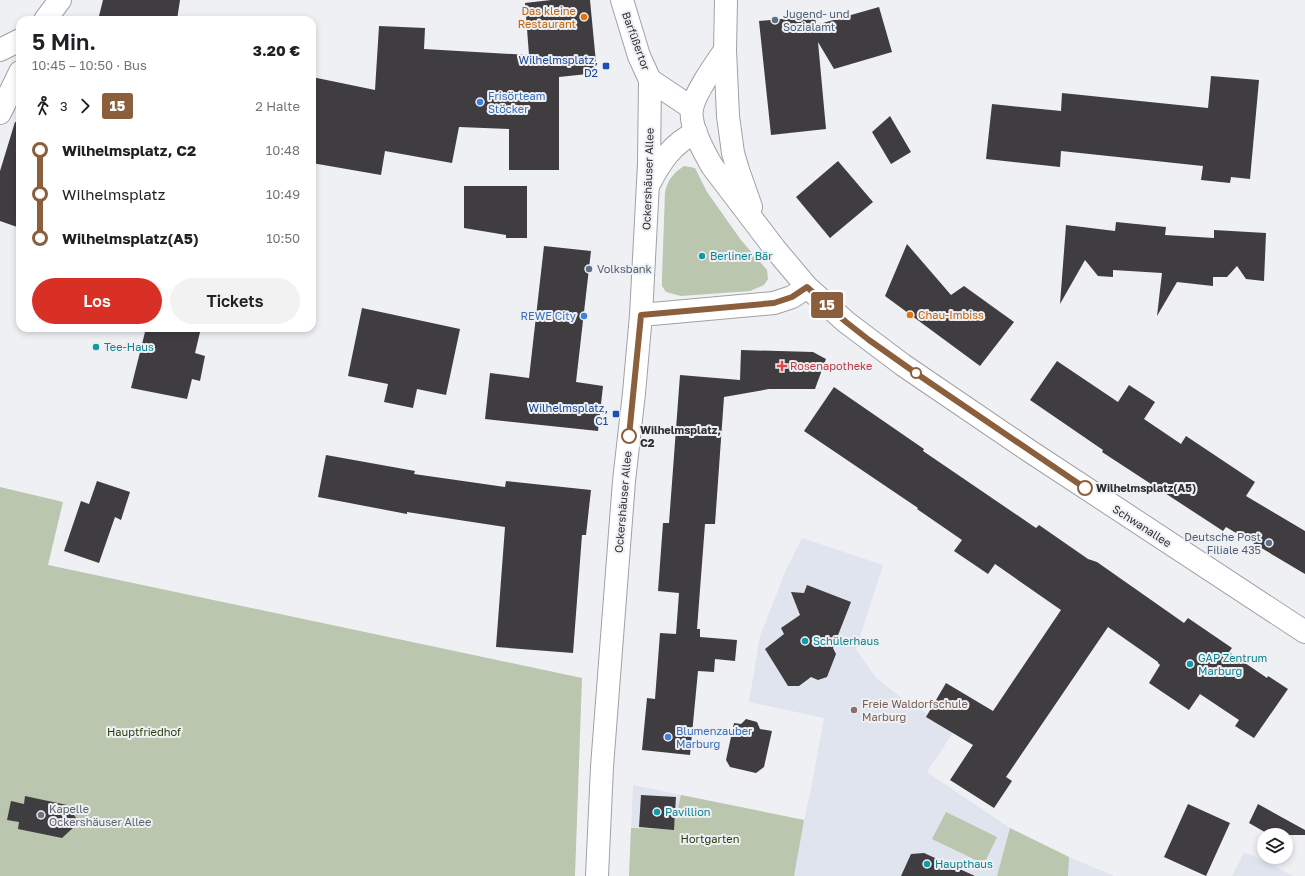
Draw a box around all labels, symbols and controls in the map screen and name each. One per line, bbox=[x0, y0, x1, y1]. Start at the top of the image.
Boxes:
place label: Das kleine Restaurant bbox=[518, 4, 576, 30]
place label: Jugend- und Sozialamt bbox=[783, 7, 850, 33]
street label: Barfüßertor bbox=[620, 10, 653, 73]
marker: Das kleine Restaurant bbox=[579, 12, 589, 22]
marker: Jugend- und Sozialamt bbox=[770, 15, 780, 25]
text: 5 Min. bbox=[32, 28, 96, 55]
text: 3.20 € bbox=[253, 41, 300, 59]
place label: Wilhelmsplatz, D2 bbox=[519, 53, 598, 79]
text: 10:45 – 10:50 · Bus bbox=[32, 57, 147, 73]
marker: Wilhelmsplatz, D2 bbox=[601, 61, 611, 71]
place label: Frisörteam Stöcker bbox=[488, 89, 545, 115]
icon: walk bbox=[32, 95, 54, 117]
icon: forward bbox=[74, 95, 96, 117]
text: 15 bbox=[110, 97, 125, 114]
marker: Frisörteam Stöcker bbox=[475, 97, 485, 107]
text: 3 bbox=[60, 98, 68, 114]
text: 2 Halte bbox=[255, 98, 300, 114]
street label: Ockershäuser Allee bbox=[639, 128, 656, 230]
text: Wilhelmsplatz, C2 bbox=[62, 141, 196, 159]
text: 10:48 bbox=[266, 142, 300, 158]
text: Wilhelmsplatz bbox=[62, 185, 165, 203]
text: 10:49 bbox=[266, 186, 300, 202]
text: Wilhelmsplatz(A5) bbox=[62, 229, 199, 247]
text: 10:50 bbox=[266, 230, 300, 246]
place label: Berliner Bär bbox=[710, 249, 773, 262]
marker: Berliner Bär bbox=[697, 251, 707, 261]
place label: Volksbank bbox=[597, 262, 652, 275]
marker: Volksbank bbox=[584, 264, 594, 274]
button: Los bbox=[32, 278, 162, 324]
button: Tickets bbox=[170, 278, 300, 324]
line badge: 15 bbox=[809, 292, 845, 318]
text: 15 bbox=[819, 296, 835, 313]
place label: Chau-Imbiss bbox=[918, 308, 984, 321]
place label: REWE City bbox=[521, 309, 576, 322]
marker: Chau-Imbiss bbox=[905, 310, 915, 320]
marker: REWE City bbox=[579, 311, 589, 321]
place label: Tee-Haus bbox=[104, 340, 154, 353]
marker: Tee-Haus bbox=[91, 342, 101, 352]
place label: Rosenapotheke bbox=[790, 359, 872, 372]
marker: Rosenapotheke bbox=[777, 361, 787, 371]
unlabelled marker bbox=[910, 367, 922, 379]
place label: Wilhelmsplatz, C1 bbox=[529, 401, 608, 427]
marker: Wilhelmsplatz, C1 bbox=[611, 409, 621, 419]
place label: Wilhelmsplatz, C2 bbox=[640, 423, 721, 449]
marker: Wilhelmsplatz, C2 bbox=[621, 428, 637, 444]
street label: Ockershäuser Allee bbox=[612, 450, 633, 554]
marker: Wilhelmsplatz(A5) bbox=[1077, 480, 1093, 496]
place label: Wilhelmsplatz(A5) bbox=[1096, 481, 1196, 494]
street label: Schwanallee bbox=[1111, 502, 1174, 549]
place label: Deutsche Post Filiale 435 bbox=[1184, 530, 1261, 556]
marker: Deutsche Post Filiale 435 bbox=[1264, 538, 1274, 548]
place label: Schülerhaus bbox=[813, 634, 879, 647]
marker: Schülerhaus bbox=[800, 636, 810, 646]
place label: GAP Zentrum Marburg bbox=[1198, 651, 1267, 677]
marker: GAP Zentrum Marburg bbox=[1185, 659, 1195, 669]
place label: Freie Waldorfschule Marburg bbox=[862, 697, 968, 723]
marker: Freie Waldorfschule Marburg bbox=[849, 705, 859, 715]
place label: Blumenzauber Marburg bbox=[676, 724, 753, 750]
park label: Hauptfriedhof bbox=[107, 725, 181, 738]
marker: Blumenzauber Marburg bbox=[663, 732, 673, 742]
place label: Kapelle Ockershäuser Allee bbox=[49, 802, 151, 828]
place label: Pavillion bbox=[665, 805, 711, 818]
marker: Pavillion bbox=[652, 807, 662, 817]
marker: Kapelle Ockershäuser Allee bbox=[36, 810, 46, 820]
map controls bbox=[1257, 828, 1293, 864]
button: layers bbox=[1257, 828, 1293, 864]
park label: Hortgarten bbox=[681, 832, 739, 845]
place label: Haupthaus bbox=[935, 857, 993, 870]
marker: Haupthaus bbox=[922, 859, 932, 869]

